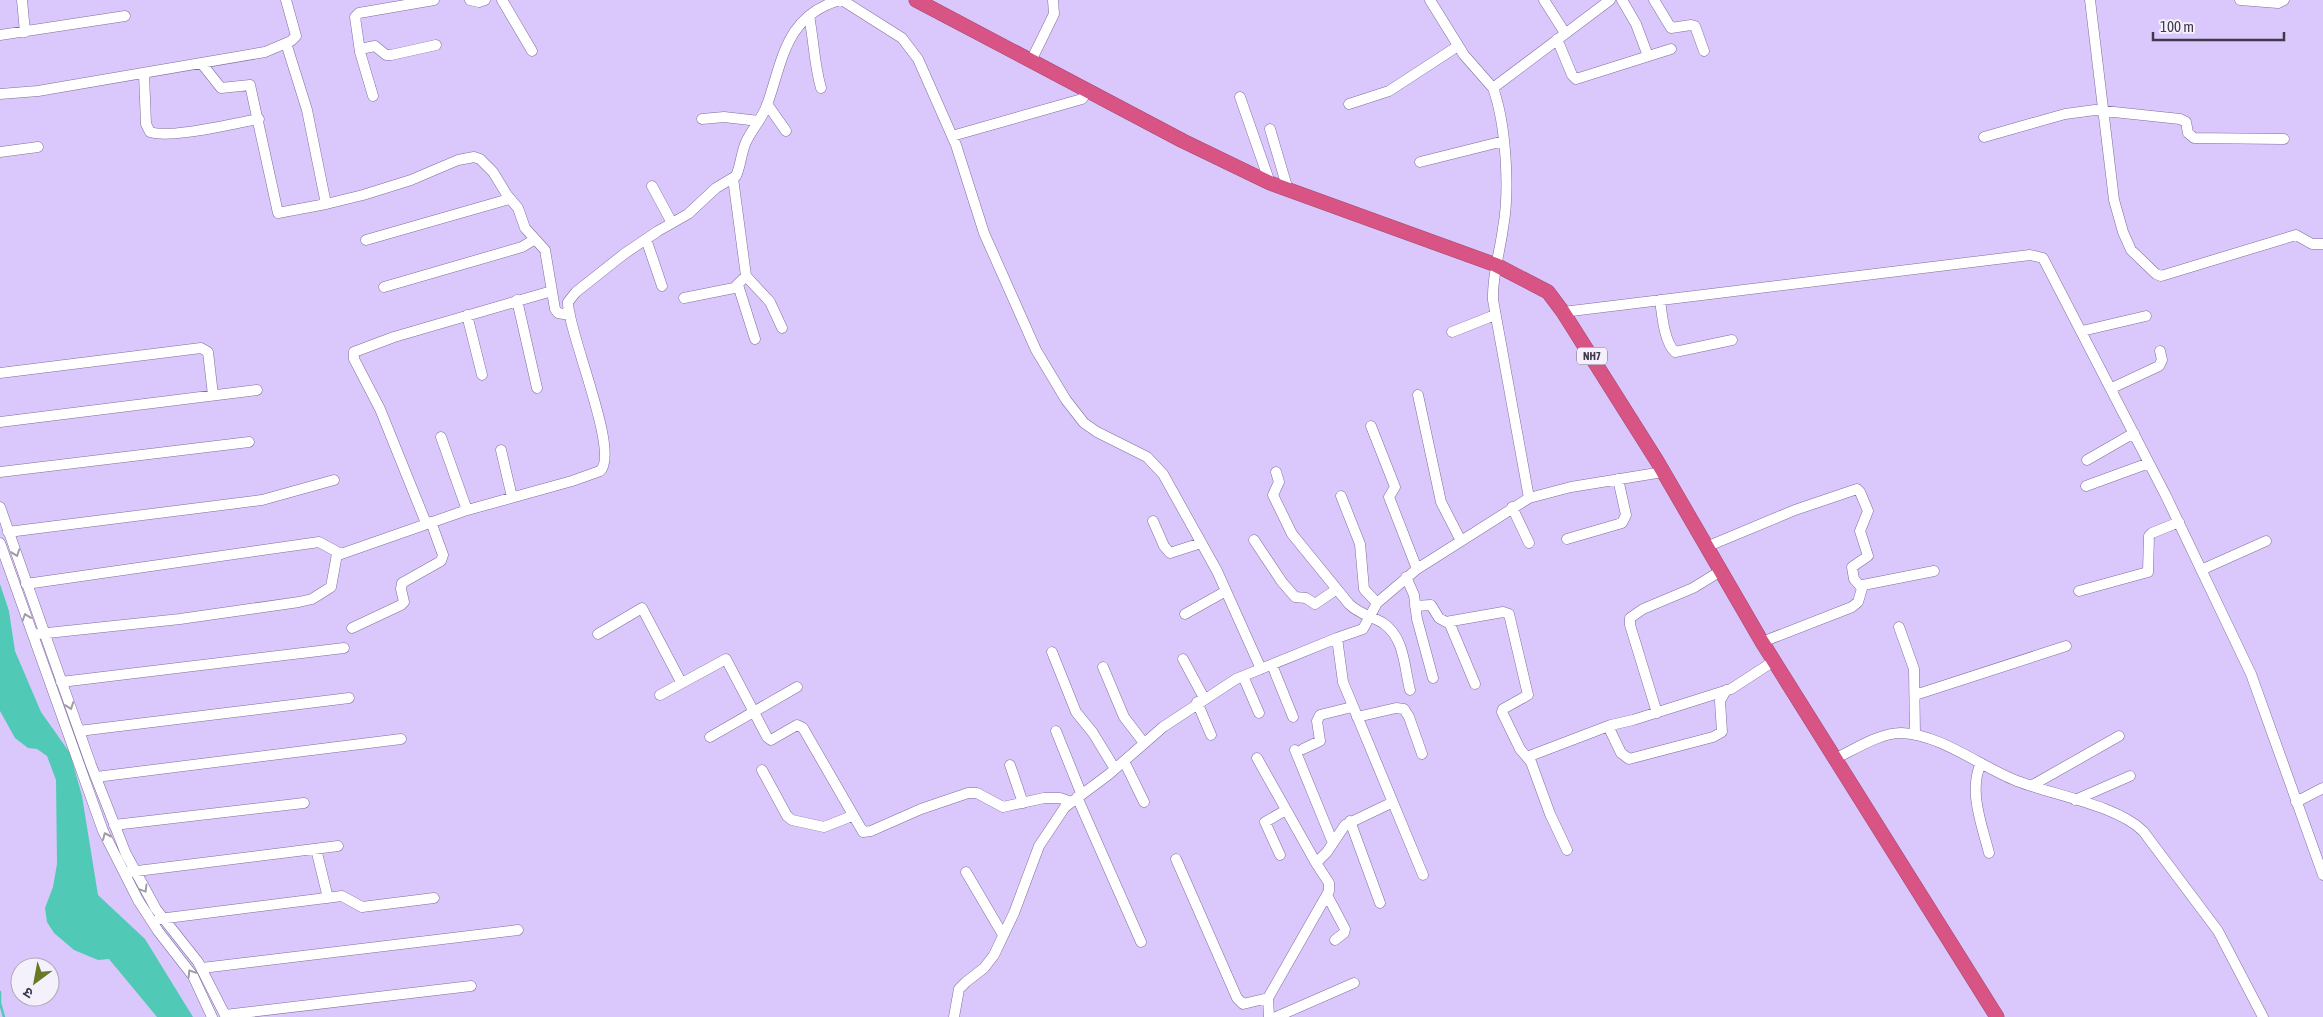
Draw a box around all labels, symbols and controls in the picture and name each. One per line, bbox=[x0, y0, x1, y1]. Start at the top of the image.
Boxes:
scale bar bbox=[2153, 10, 2284, 42]
text: 100 m bbox=[2160, 18, 2194, 35]
road number: NH7 bbox=[1577, 348, 1607, 364]
one-way arrow bbox=[10, 548, 20, 557]
one-way arrow bbox=[22, 614, 32, 622]
one-way arrow bbox=[64, 701, 74, 710]
one-way arrow bbox=[101, 832, 112, 841]
one-way arrow bbox=[137, 884, 147, 893]
north arrow bbox=[10, 957, 60, 1007]
one-way arrow bbox=[188, 970, 197, 979]
text: उ bbox=[20, 984, 36, 1002]

